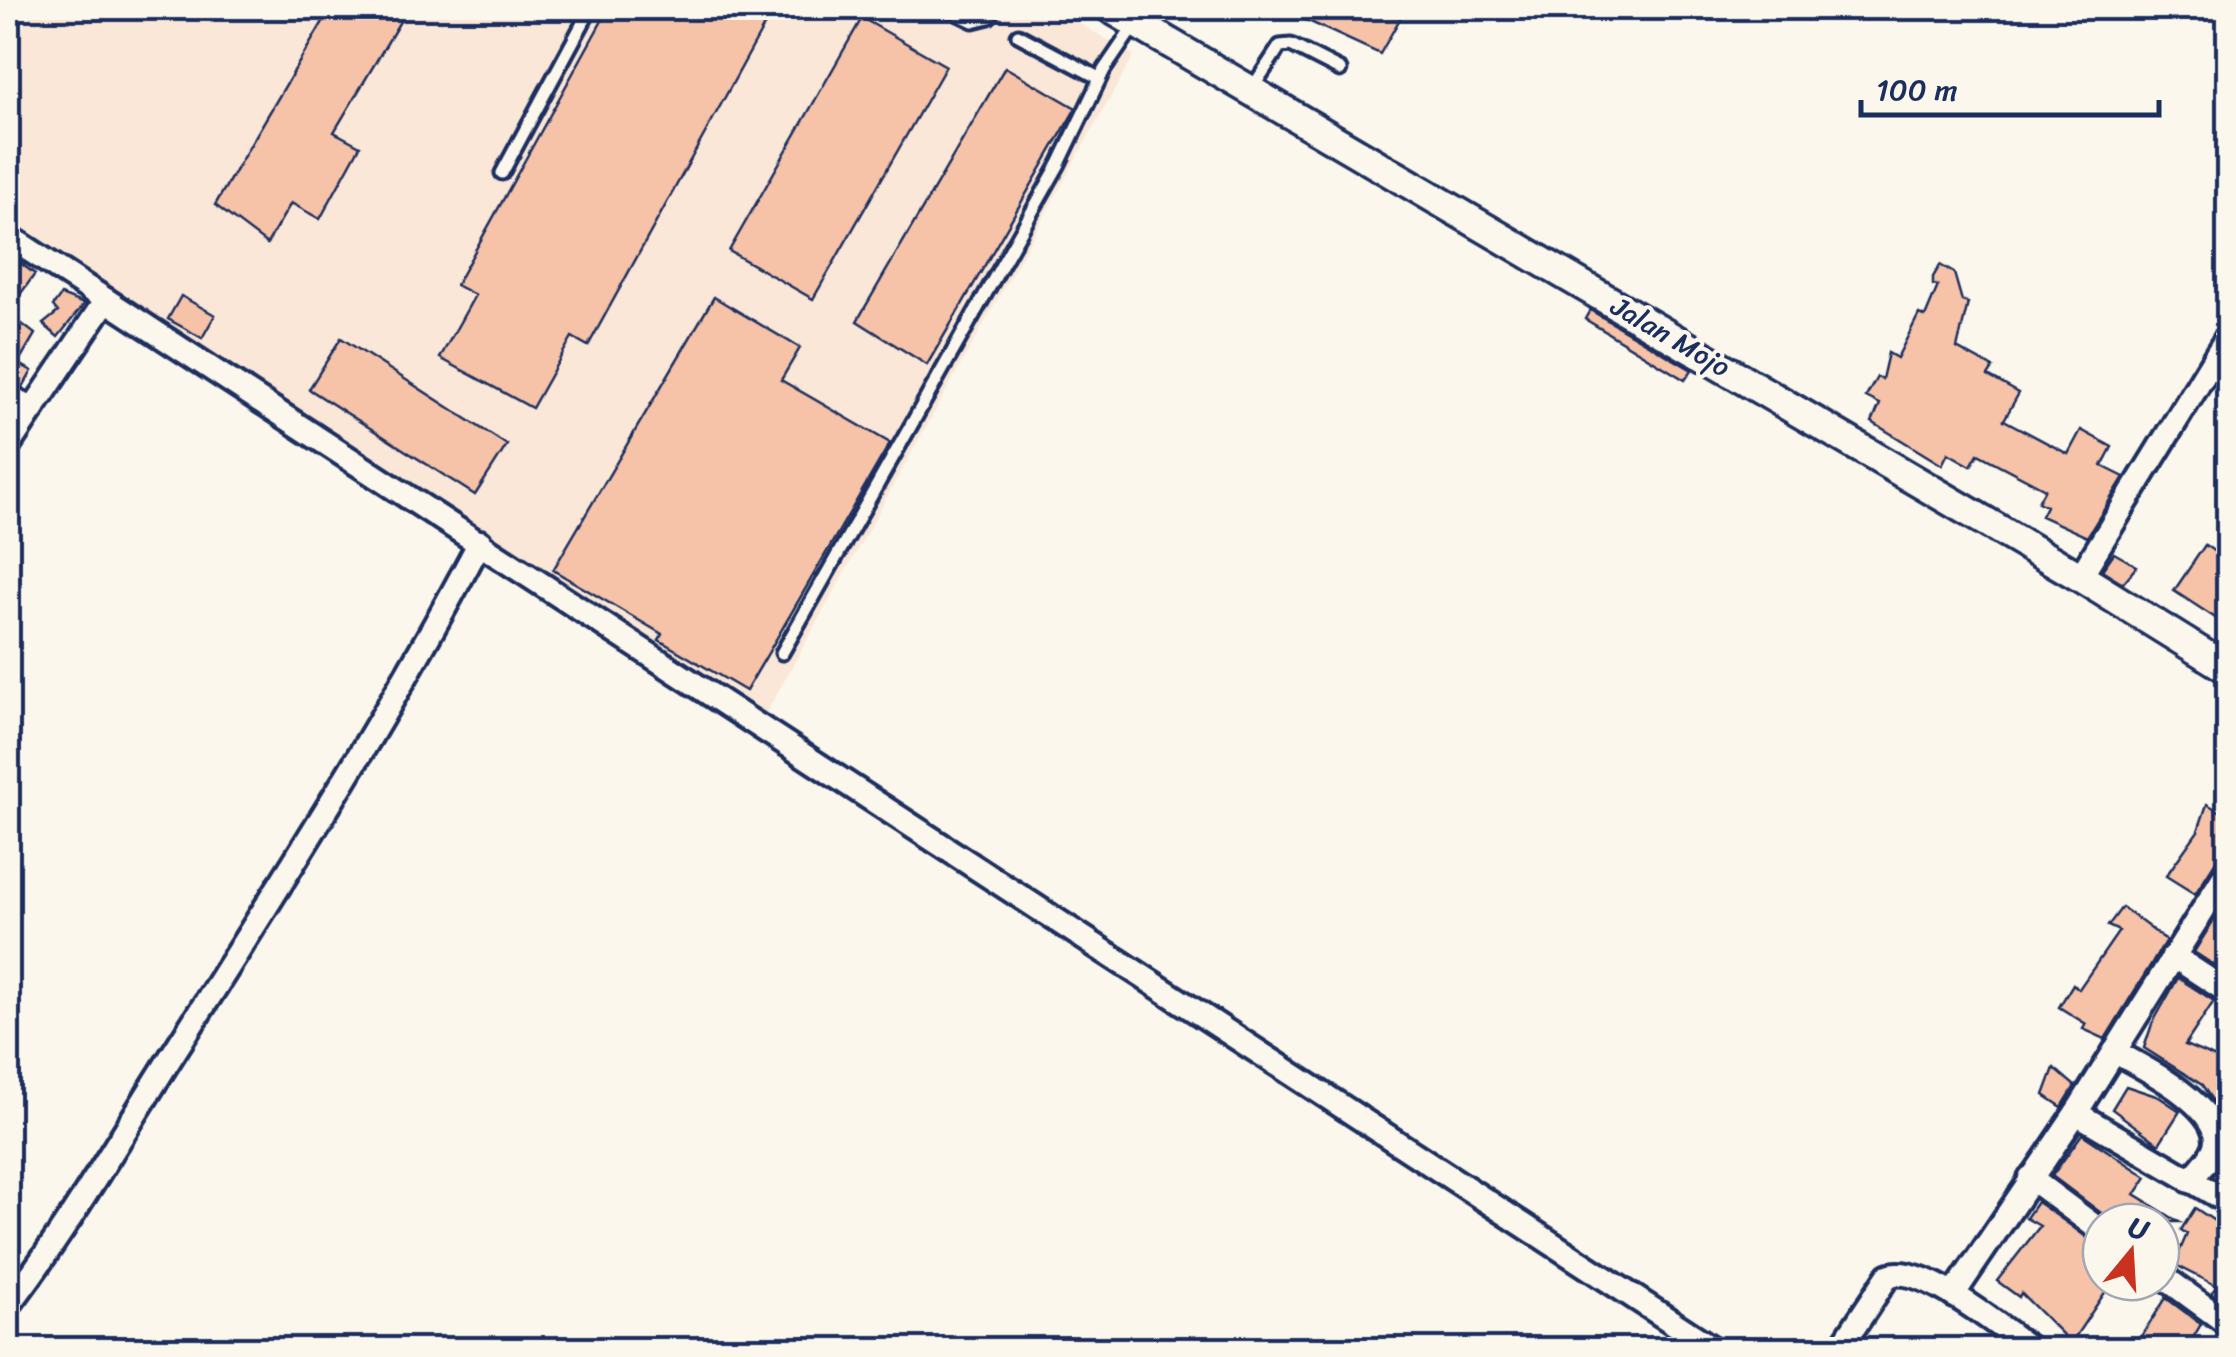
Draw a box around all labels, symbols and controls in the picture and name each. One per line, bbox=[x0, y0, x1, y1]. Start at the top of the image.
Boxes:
scale bar bbox=[1861, 55, 2158, 117]
text: 100 m bbox=[1876, 63, 1958, 117]
street label: Jalan Mojo bbox=[1601, 282, 1740, 391]
north arrow bbox=[2081, 1202, 2181, 1302]
text: U bbox=[2122, 1203, 2156, 1255]

